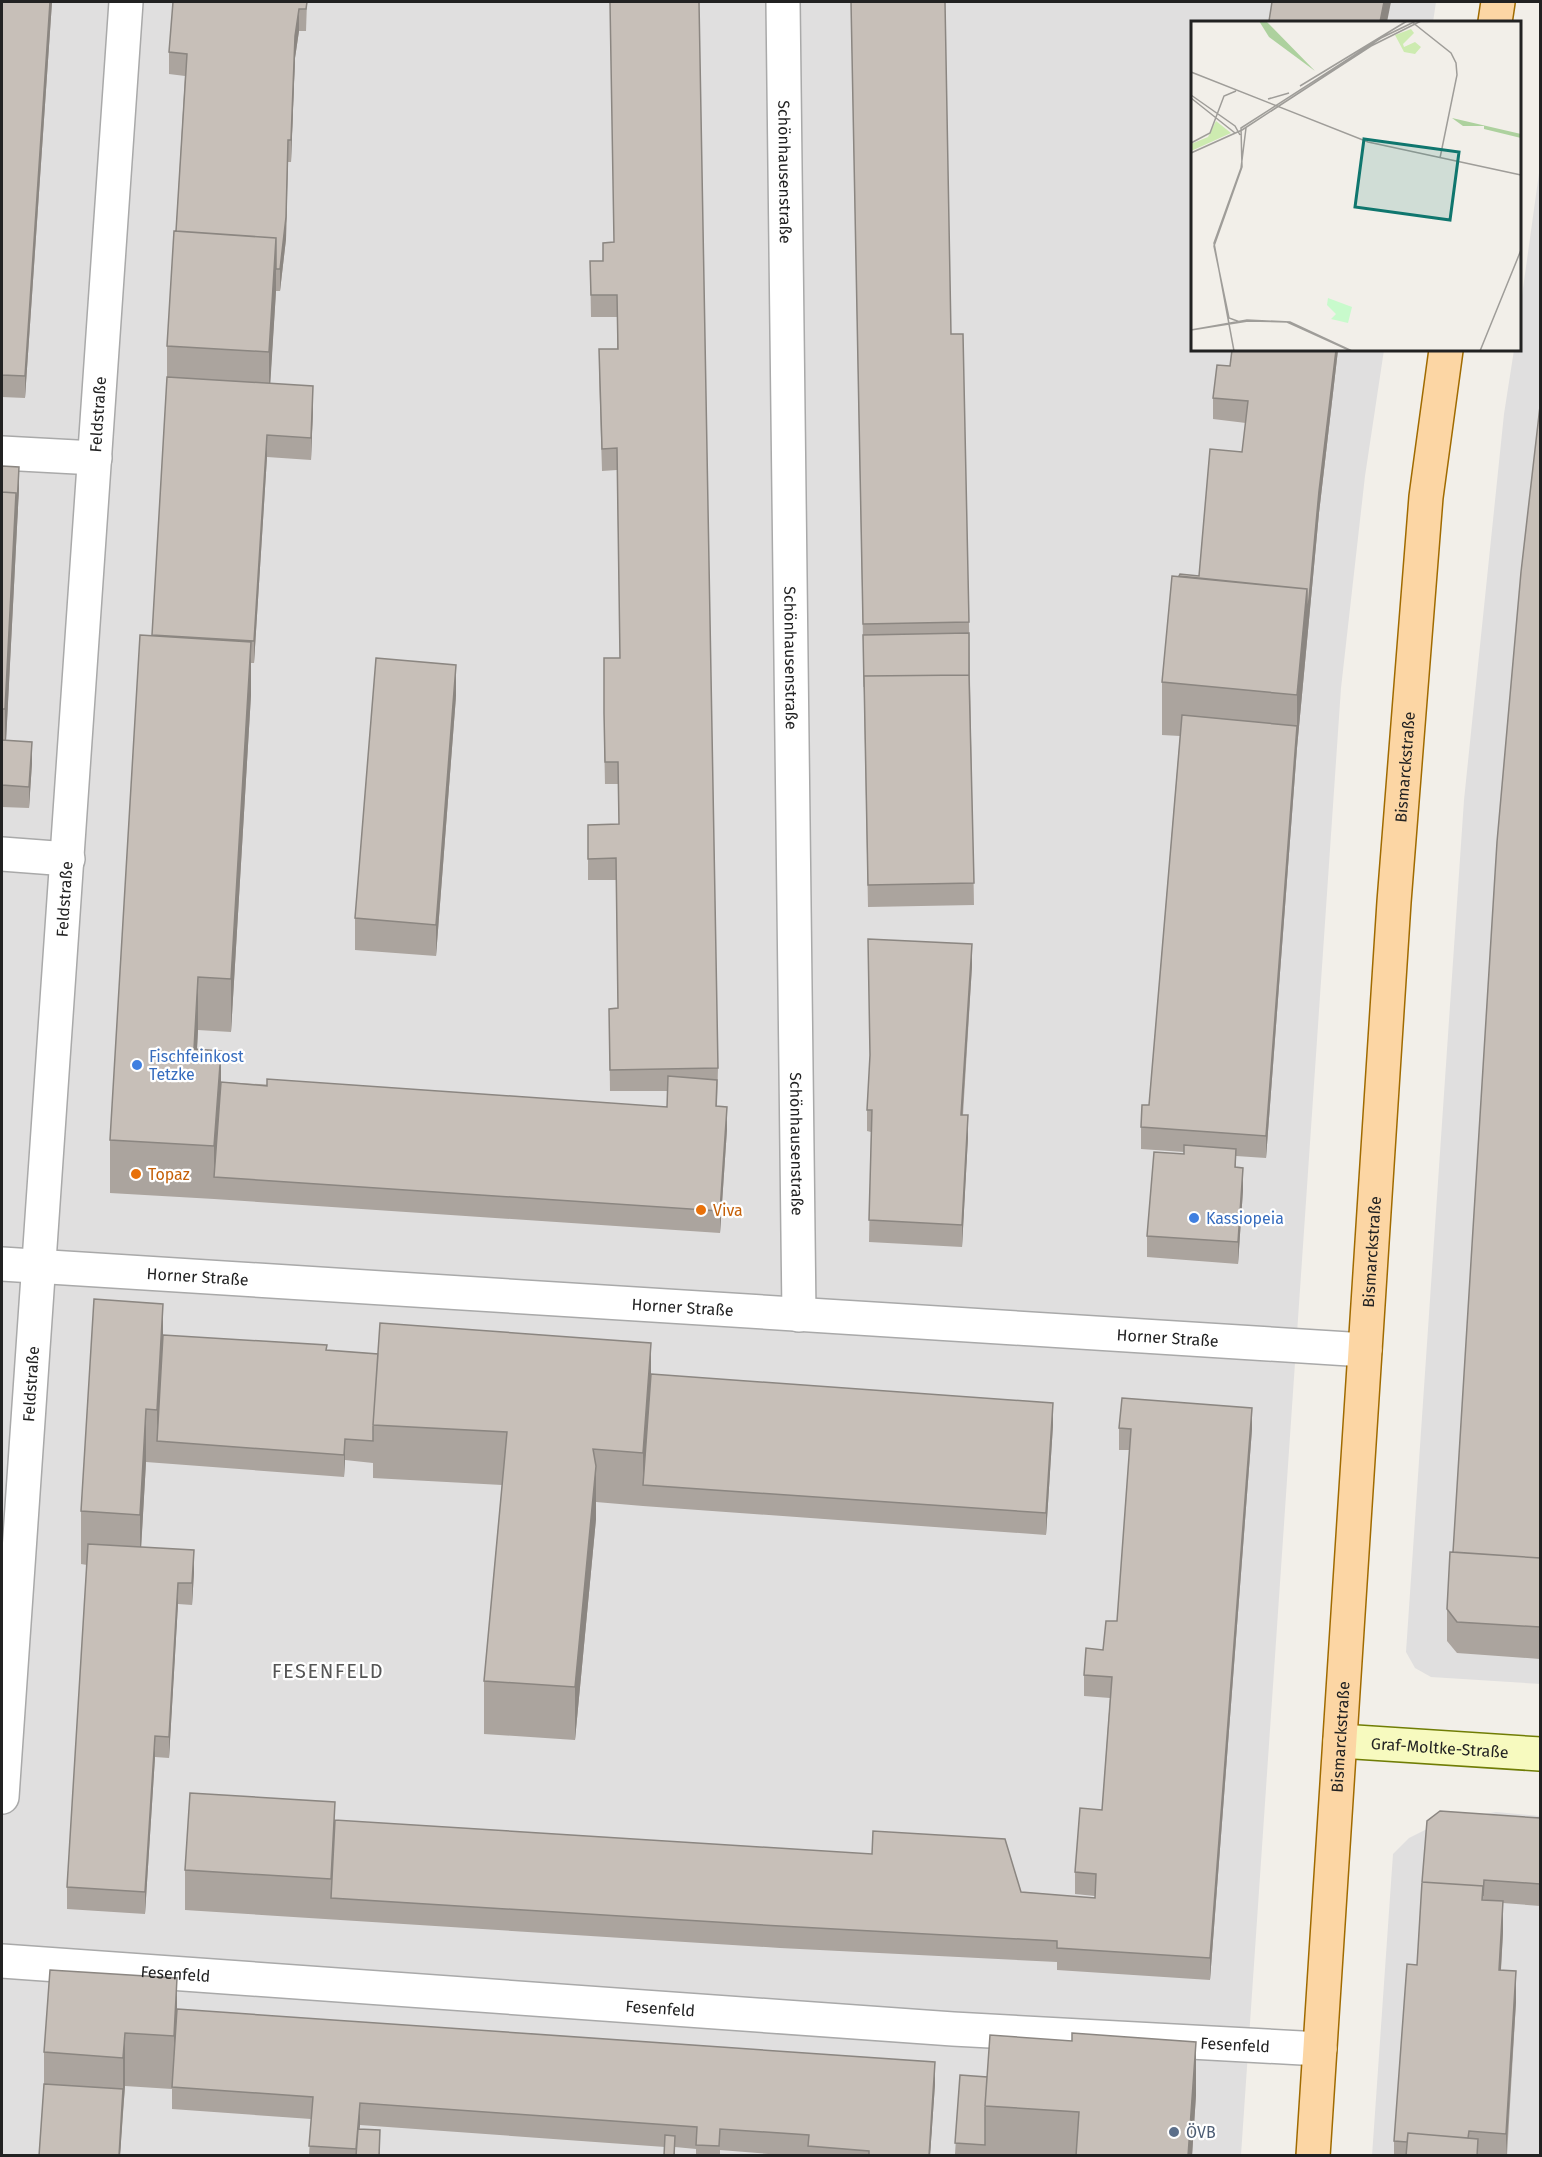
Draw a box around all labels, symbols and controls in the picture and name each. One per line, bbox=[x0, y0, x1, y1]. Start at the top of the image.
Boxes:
inset map bbox=[1191, 21, 1521, 351]
street label: Schönhausenstraße bbox=[775, 100, 795, 244]
street label: Feldstraße bbox=[85, 376, 110, 453]
street label: Schönhausenstraße bbox=[781, 586, 801, 730]
street label: Bismarckstraße bbox=[1391, 711, 1419, 823]
street label: Feldstraße bbox=[52, 861, 76, 938]
place label: Fischfeinkost Tetzke bbox=[149, 1047, 244, 1084]
marker: Fischfeinkost Tetzke bbox=[130, 1058, 144, 1072]
street label: Schönhausenstraße bbox=[787, 1072, 807, 1216]
place label: Topaz bbox=[148, 1165, 190, 1184]
marker: Topaz bbox=[129, 1167, 143, 1181]
street label: Bismarckstraße bbox=[1358, 1196, 1384, 1308]
place label: Viva bbox=[713, 1201, 743, 1220]
marker: Viva bbox=[694, 1203, 708, 1217]
place label: Kassiopeia bbox=[1206, 1209, 1284, 1228]
marker: Kassiopeia bbox=[1187, 1211, 1201, 1225]
street label: Horner Straße bbox=[146, 1264, 249, 1289]
street label: Horner Straße bbox=[631, 1294, 734, 1320]
street label: Horner Straße bbox=[1116, 1325, 1219, 1350]
street label: Feldstraße bbox=[18, 1345, 43, 1423]
district label: FESENFELD bbox=[272, 1659, 384, 1683]
street label: Bismarckstraße bbox=[1327, 1681, 1353, 1793]
street label: Graf-Moltke-Straße bbox=[1370, 1734, 1509, 1761]
street label: Fesenfeld bbox=[140, 1961, 211, 1985]
street label: Fesenfeld bbox=[625, 1996, 696, 2020]
street label: Fesenfeld bbox=[1200, 2033, 1271, 2056]
place label: ÖVB bbox=[1186, 2123, 1216, 2142]
marker: ÖVB bbox=[1167, 2125, 1181, 2139]

